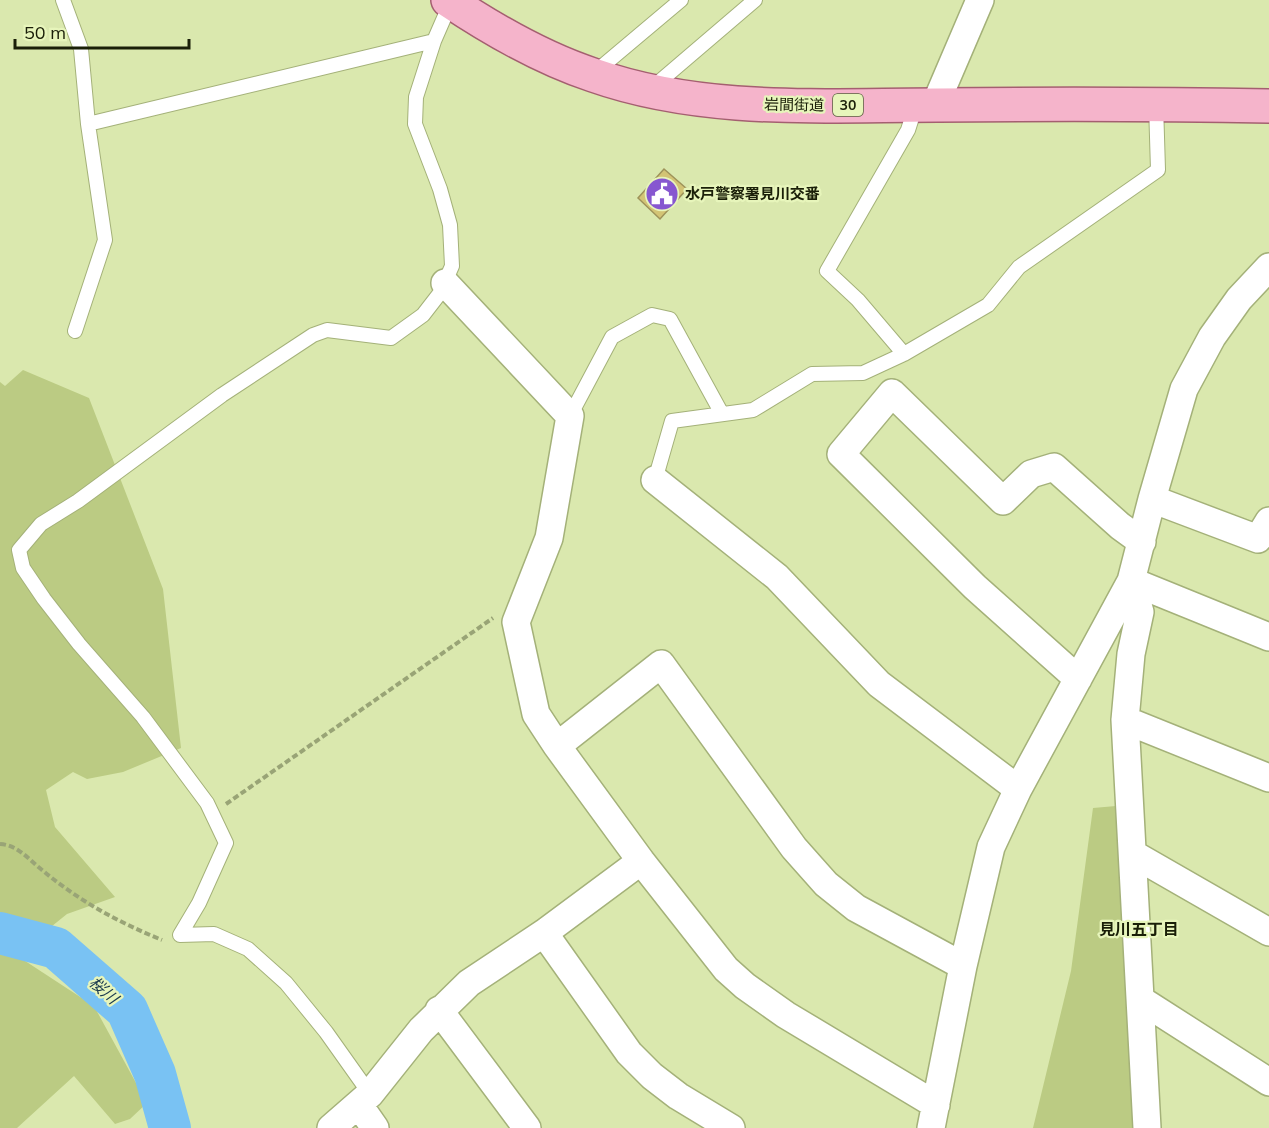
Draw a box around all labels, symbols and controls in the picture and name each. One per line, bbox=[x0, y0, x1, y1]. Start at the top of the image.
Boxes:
scale bar bbox=[15, 12, 189, 50]
text: 50 m bbox=[24, 21, 66, 44]
street label: 岩間街道 bbox=[764, 94, 824, 115]
road number: 30 bbox=[833, 94, 863, 116]
public building icon: 水戸警察署見川交番 bbox=[644, 176, 680, 212]
place label: 水戸警察署見川交番 bbox=[685, 184, 820, 203]
district label: 見川五丁目 bbox=[1099, 919, 1179, 939]
water label: 桜川 bbox=[85, 972, 124, 1009]

